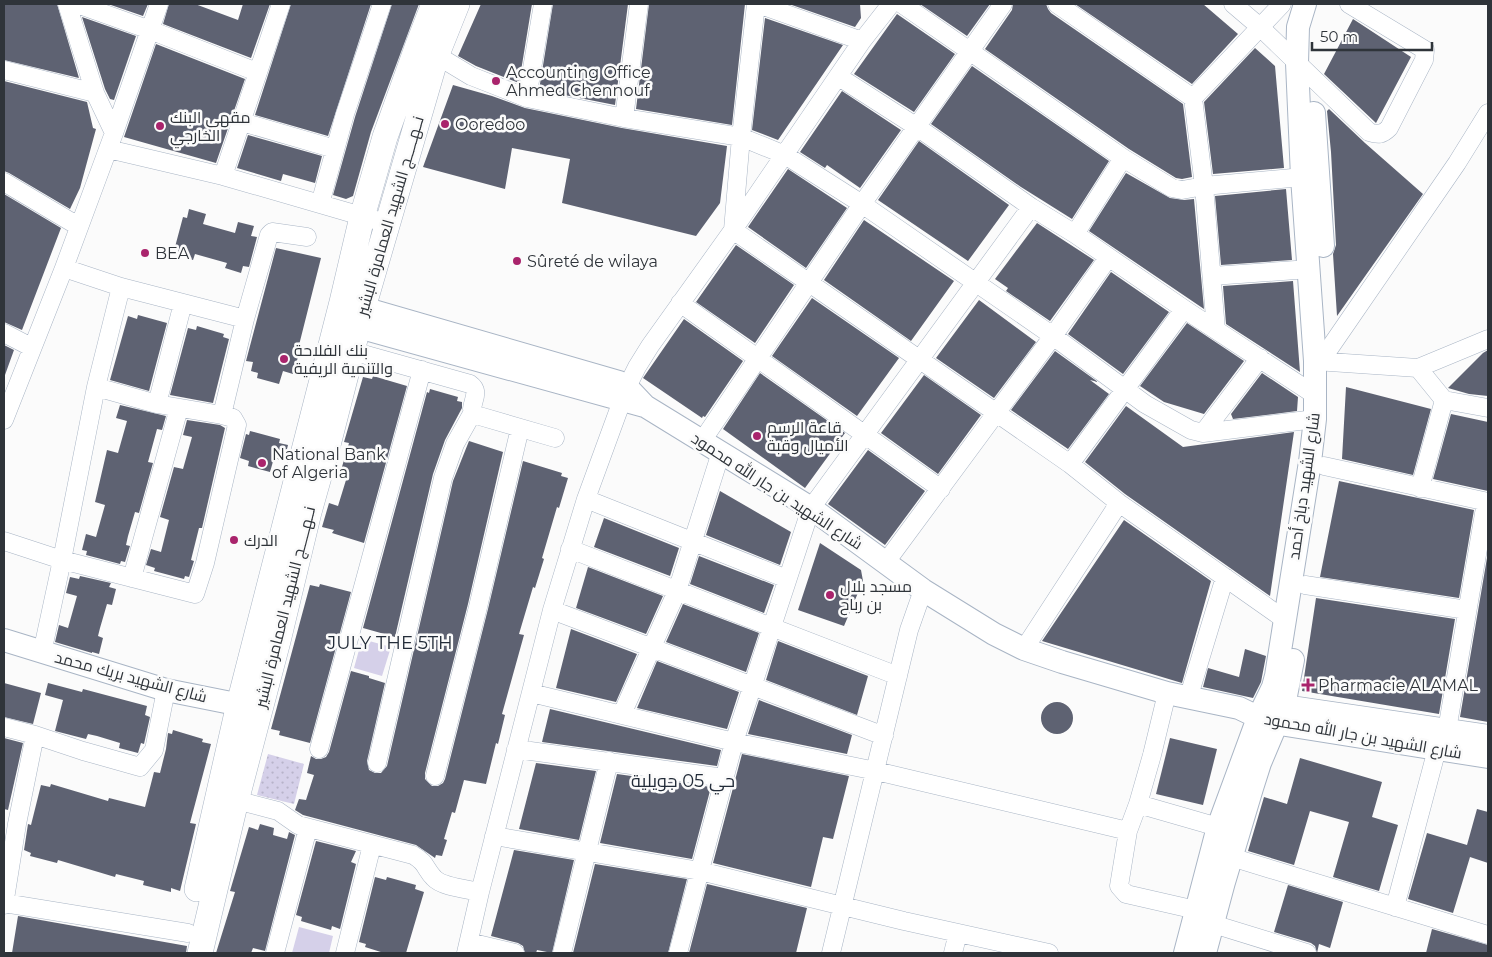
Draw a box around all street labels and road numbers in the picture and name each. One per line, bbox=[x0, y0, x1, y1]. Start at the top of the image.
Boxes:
street label: نــهـــــج الشهيد العمامرة البشير bbox=[352, 114, 430, 320]
street label: شارع الشهيد دباخ أحمد bbox=[1284, 411, 1326, 561]
street label: شارع الشهيد بن جار الله محمود bbox=[687, 428, 867, 555]
street label: نــهـــــج الشهيد العمامرة البشير bbox=[250, 504, 321, 711]
street label: شارع الشهيد بريك محمد bbox=[52, 648, 209, 708]
street label: شارع الشهيد بن جار الله محمود bbox=[1262, 708, 1463, 765]

